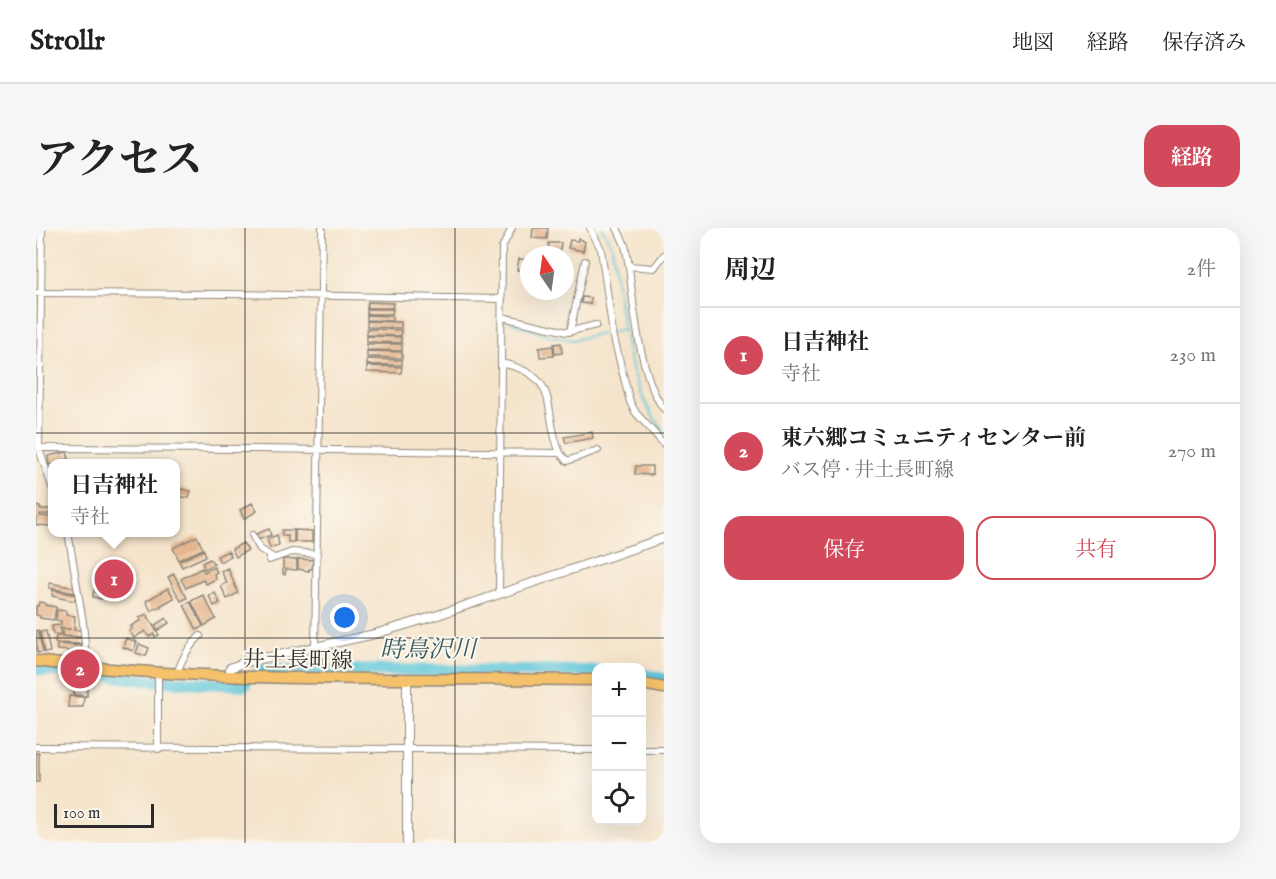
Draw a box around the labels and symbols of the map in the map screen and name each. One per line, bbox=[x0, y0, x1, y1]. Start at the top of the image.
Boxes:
north arrow bbox=[520, 246, 574, 300]
pin: 1 bbox=[94, 556, 134, 602]
your location bbox=[330, 603, 359, 632]
water label: 時鳥沢川 bbox=[380, 635, 479, 666]
pin: 2 bbox=[60, 646, 99, 692]
street label: 井土長町線 bbox=[243, 646, 353, 676]
scale bar bbox=[54, 801, 154, 828]

